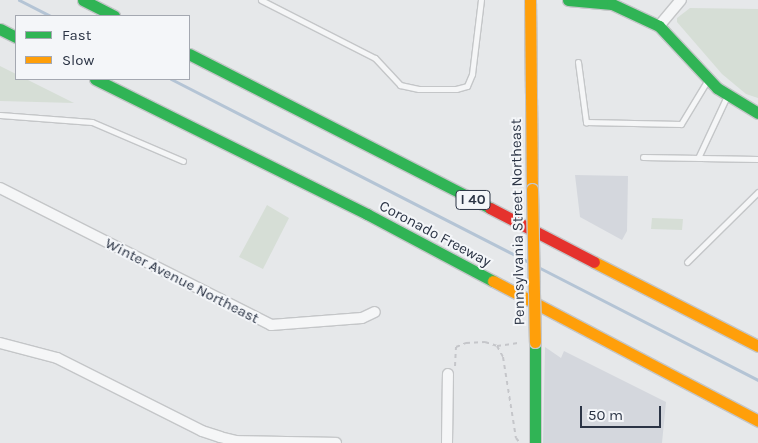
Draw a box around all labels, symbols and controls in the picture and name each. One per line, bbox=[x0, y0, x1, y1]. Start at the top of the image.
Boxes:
legend bbox=[15, 15, 190, 80]
text: Fast bbox=[62, 26, 91, 44]
text: Slow bbox=[62, 51, 94, 69]
street label: Pennsylvania Street Northeast bbox=[507, 118, 529, 326]
road number: I 40 bbox=[456, 188, 490, 212]
street label: Coronado Freeway bbox=[376, 197, 494, 271]
street label: Winter Avenue Northeast bbox=[102, 234, 262, 328]
scale bar bbox=[583, 396, 664, 428]
text: 50 m bbox=[588, 406, 623, 424]

